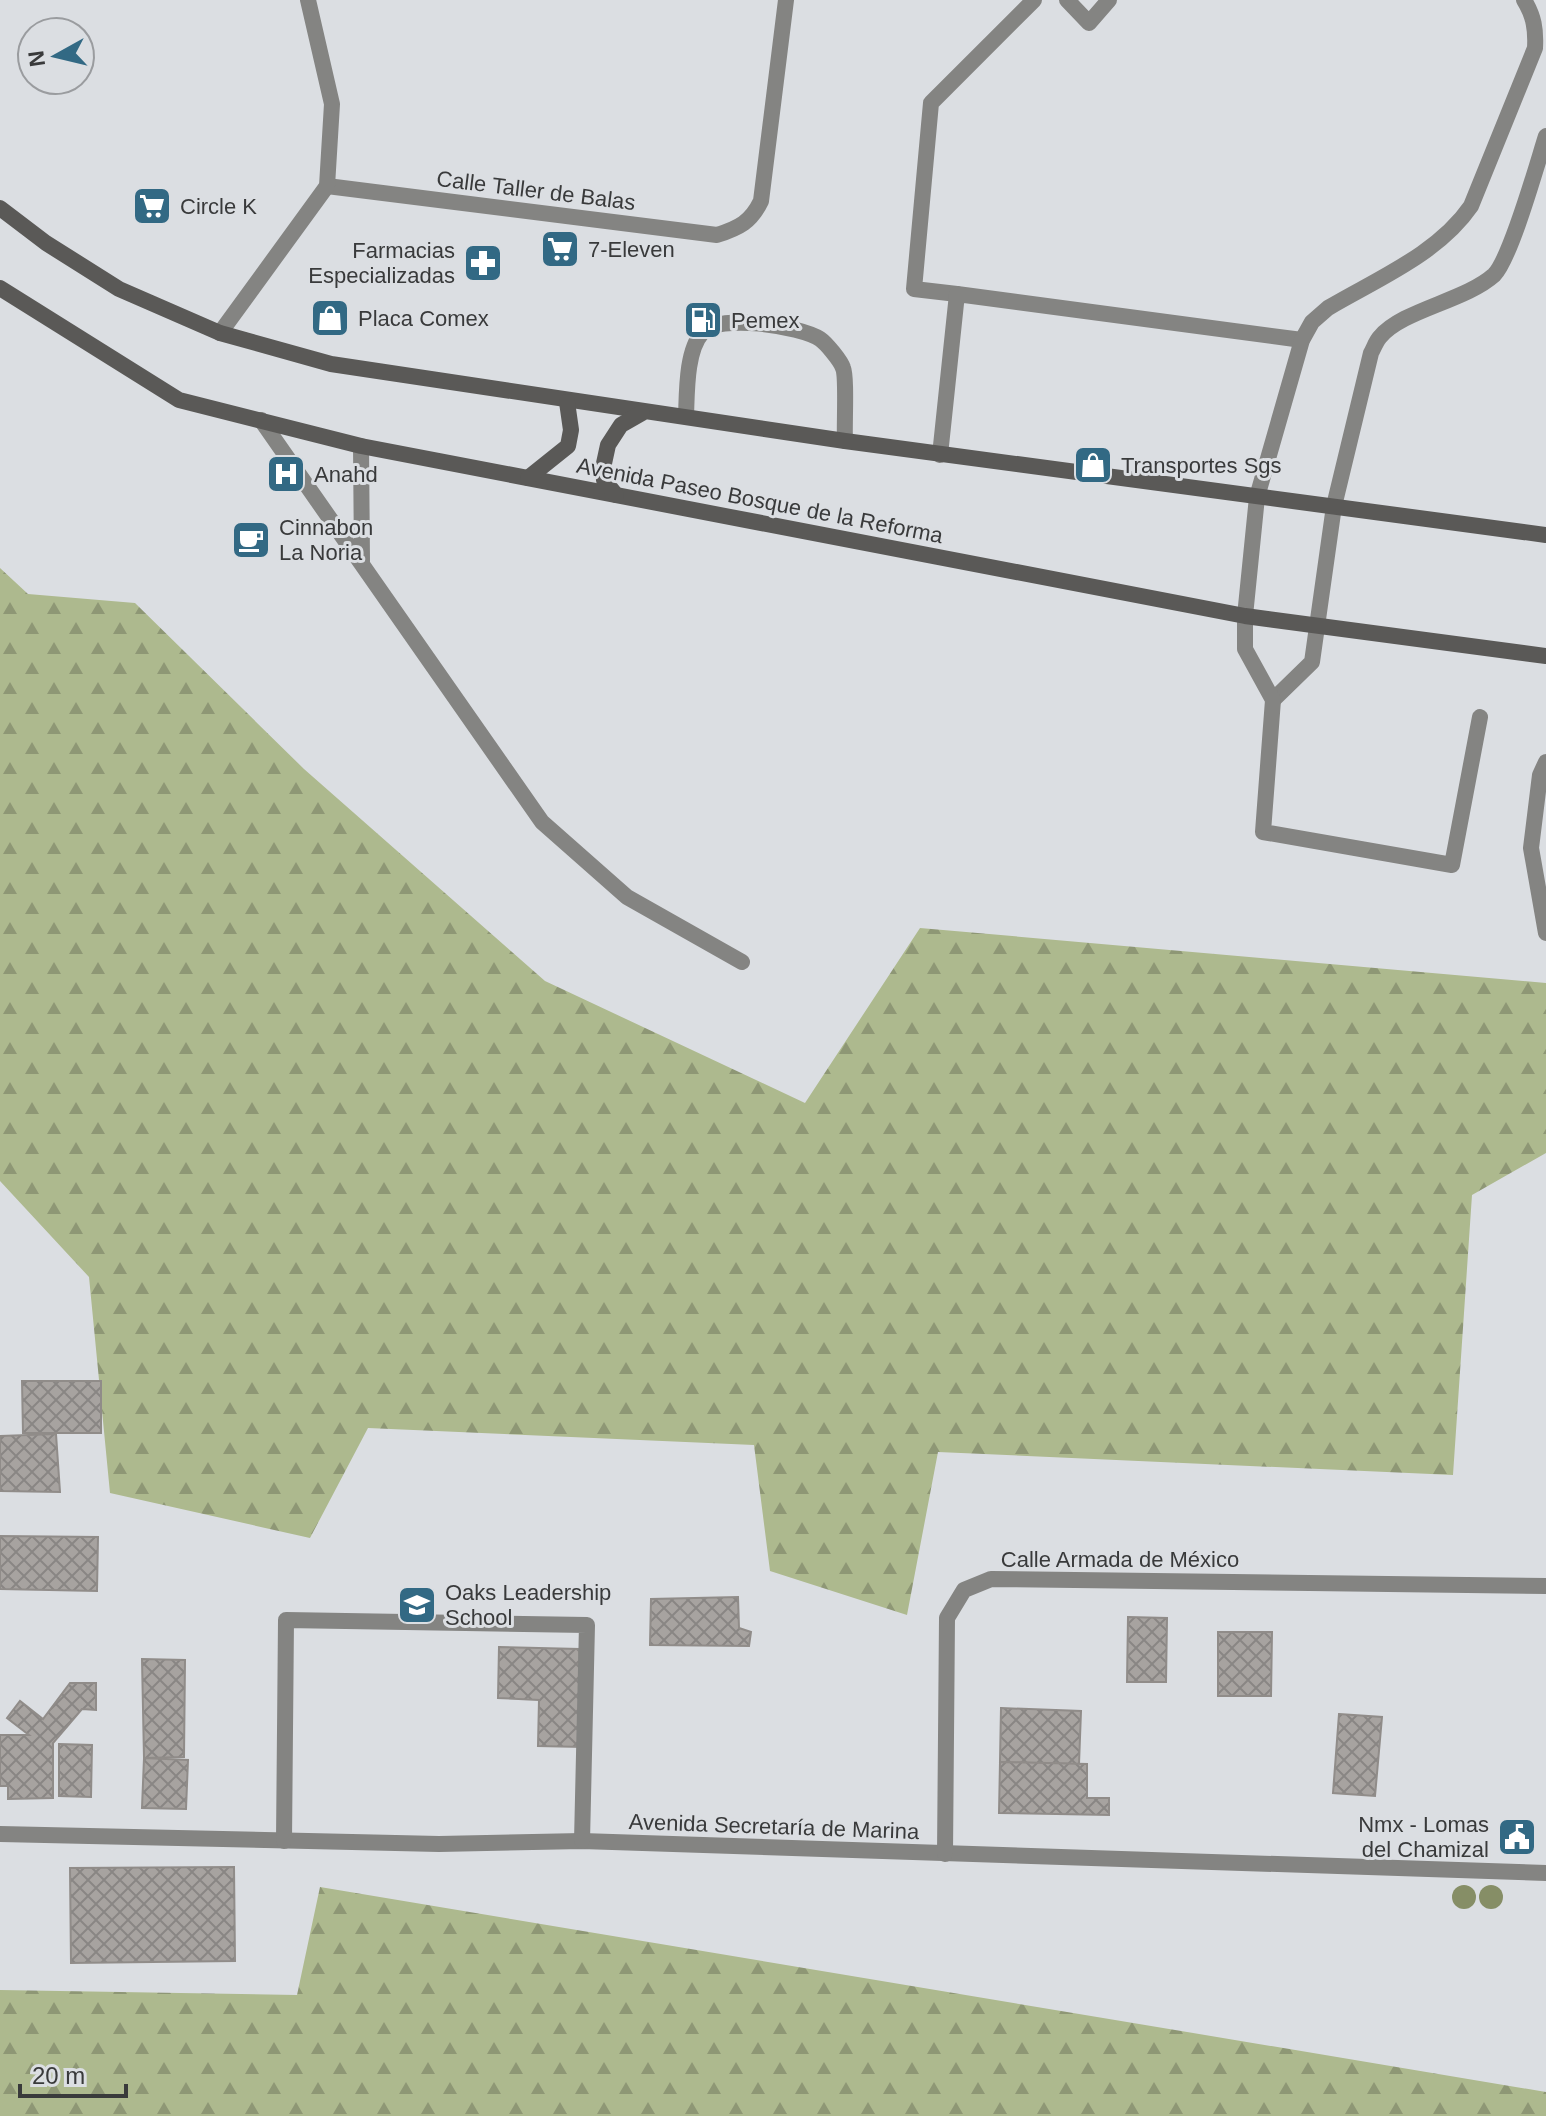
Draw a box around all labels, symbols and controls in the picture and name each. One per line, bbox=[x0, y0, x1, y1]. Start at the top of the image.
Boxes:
north arrow bbox=[16, 16, 96, 96]
text: N bbox=[23, 49, 50, 68]
street label: Calle Taller de Balas bbox=[435, 166, 637, 215]
supermarket icon: Circle K bbox=[131, 185, 173, 227]
place label: Circle K bbox=[180, 194, 257, 219]
supermarket icon: 7-Eleven bbox=[539, 228, 581, 270]
place label: 7-Eleven bbox=[588, 237, 675, 262]
place label: Farmacias Especializadas bbox=[308, 238, 455, 288]
pharmacy icon: Farmacias Especializadas bbox=[462, 242, 504, 284]
shop icon: Placa Comex bbox=[309, 297, 351, 339]
fuel station icon: Pemex bbox=[682, 299, 724, 341]
place label: Placa Comex bbox=[358, 306, 489, 331]
place label: Pemex bbox=[731, 308, 799, 333]
shop icon: Transportes Sgs bbox=[1072, 444, 1114, 486]
hospital icon: Anahd bbox=[265, 453, 307, 495]
street label: Avenida Paseo Bosque de la Reforma bbox=[575, 453, 946, 548]
place label: Transportes Sgs bbox=[1121, 453, 1282, 478]
place label: Anahd bbox=[314, 462, 378, 487]
place label: Cinnabon La Noria bbox=[279, 515, 373, 565]
cafe icon: Cinnabon La Noria bbox=[230, 519, 272, 561]
street label: Calle Armada de México bbox=[1001, 1547, 1239, 1572]
place label: Oaks Leadership School bbox=[445, 1580, 611, 1630]
school or university icon: Oaks Leadership School bbox=[396, 1584, 438, 1626]
street label: Avenida Secretaría de Marina bbox=[628, 1809, 920, 1844]
place label: Nmx - Lomas del Chamizal bbox=[1358, 1812, 1489, 1862]
public building icon: Nmx - Lomas del Chamizal bbox=[1496, 1816, 1538, 1858]
scale bar bbox=[20, 2048, 126, 2098]
text: 20 m bbox=[32, 2062, 85, 2089]

